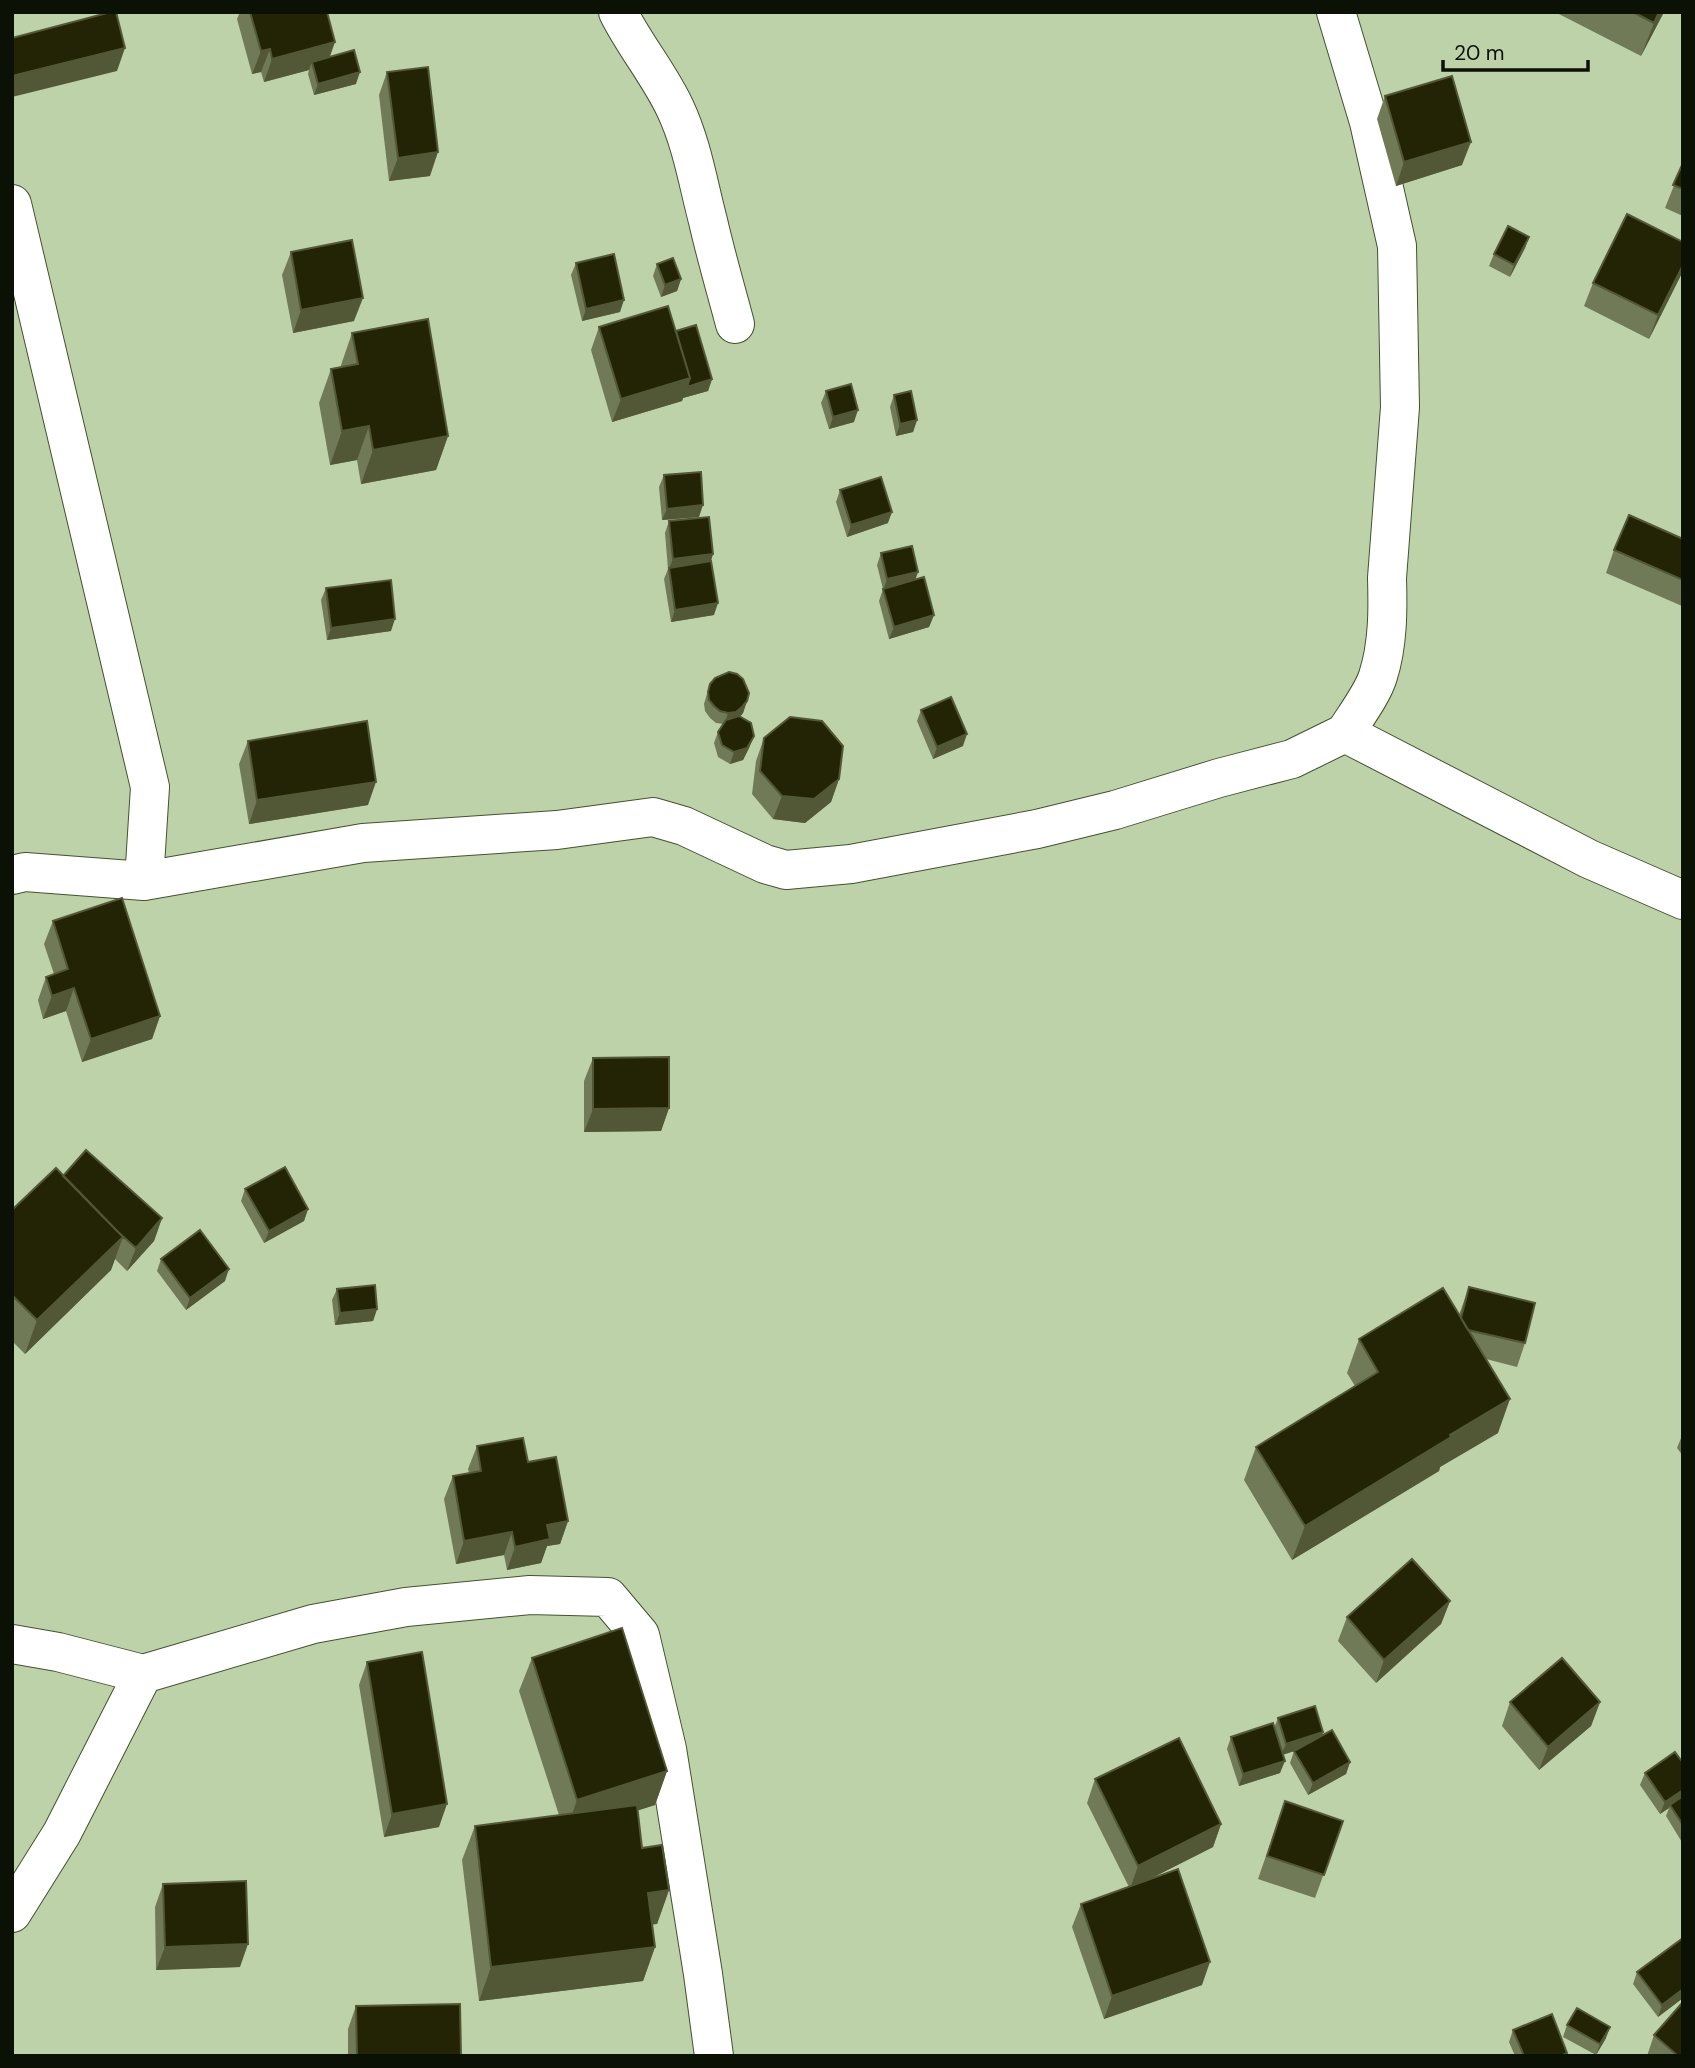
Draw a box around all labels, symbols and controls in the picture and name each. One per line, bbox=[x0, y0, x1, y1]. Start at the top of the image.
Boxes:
scale bar bbox=[1443, 28, 1588, 72]
text: 20 m bbox=[1454, 39, 1505, 67]

